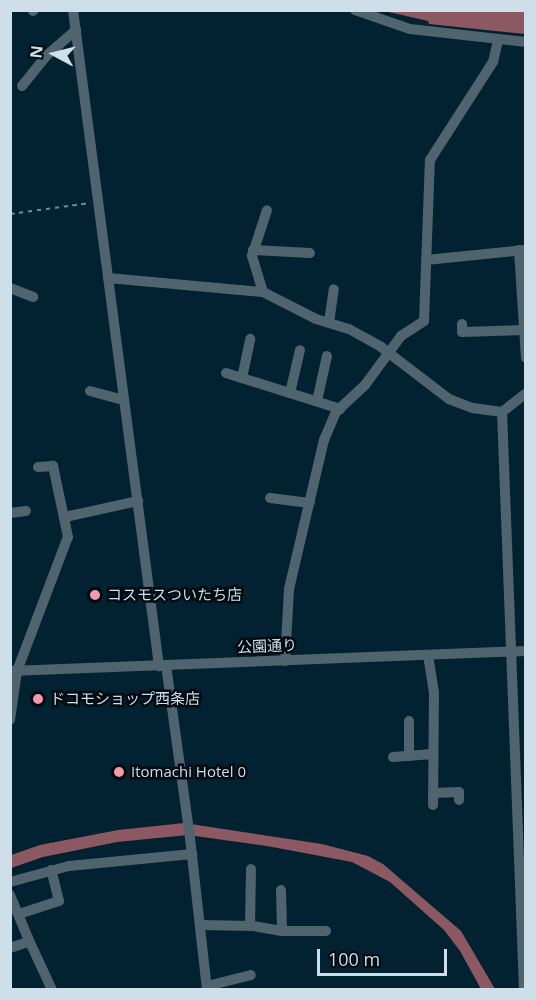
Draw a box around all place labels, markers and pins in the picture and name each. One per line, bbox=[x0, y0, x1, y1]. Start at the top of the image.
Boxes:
place label: コスモスついたち店 bbox=[107, 586, 242, 604]
marker: コスモスついたち店 bbox=[88, 588, 102, 602]
place label: ドコモショップ西条店 bbox=[50, 690, 200, 708]
marker: ドコモショップ西条店 bbox=[31, 692, 45, 706]
place label: Itomachi Hotel 0 bbox=[131, 763, 246, 781]
marker: Itomachi Hotel 0 bbox=[112, 765, 126, 779]

